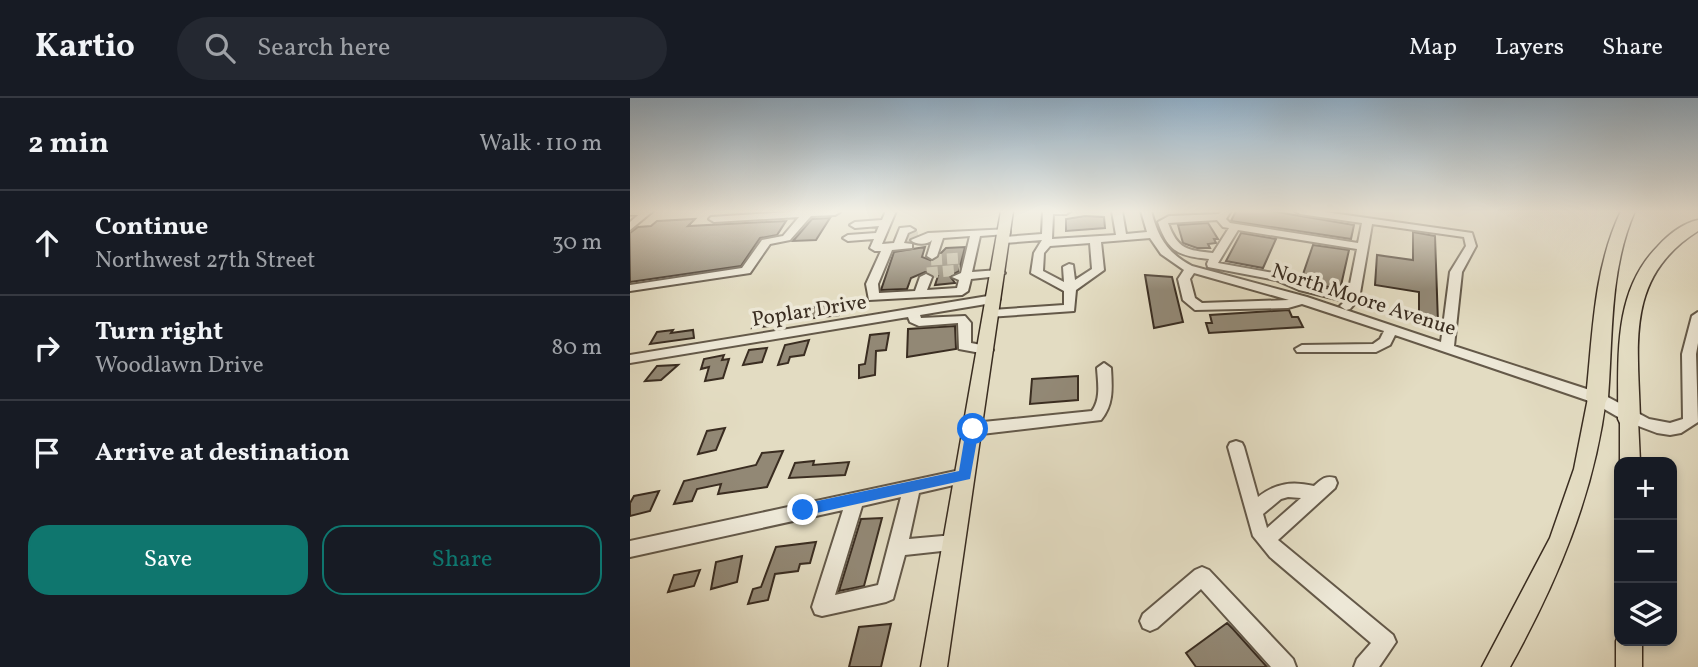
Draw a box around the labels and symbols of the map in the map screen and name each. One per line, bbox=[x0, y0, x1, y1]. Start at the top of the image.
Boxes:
street label: North Moore Avenue bbox=[1267, 257, 1460, 344]
street label: Poplar Drive bbox=[750, 288, 869, 335]
route start bbox=[957, 413, 988, 444]
route end bbox=[787, 494, 818, 525]

